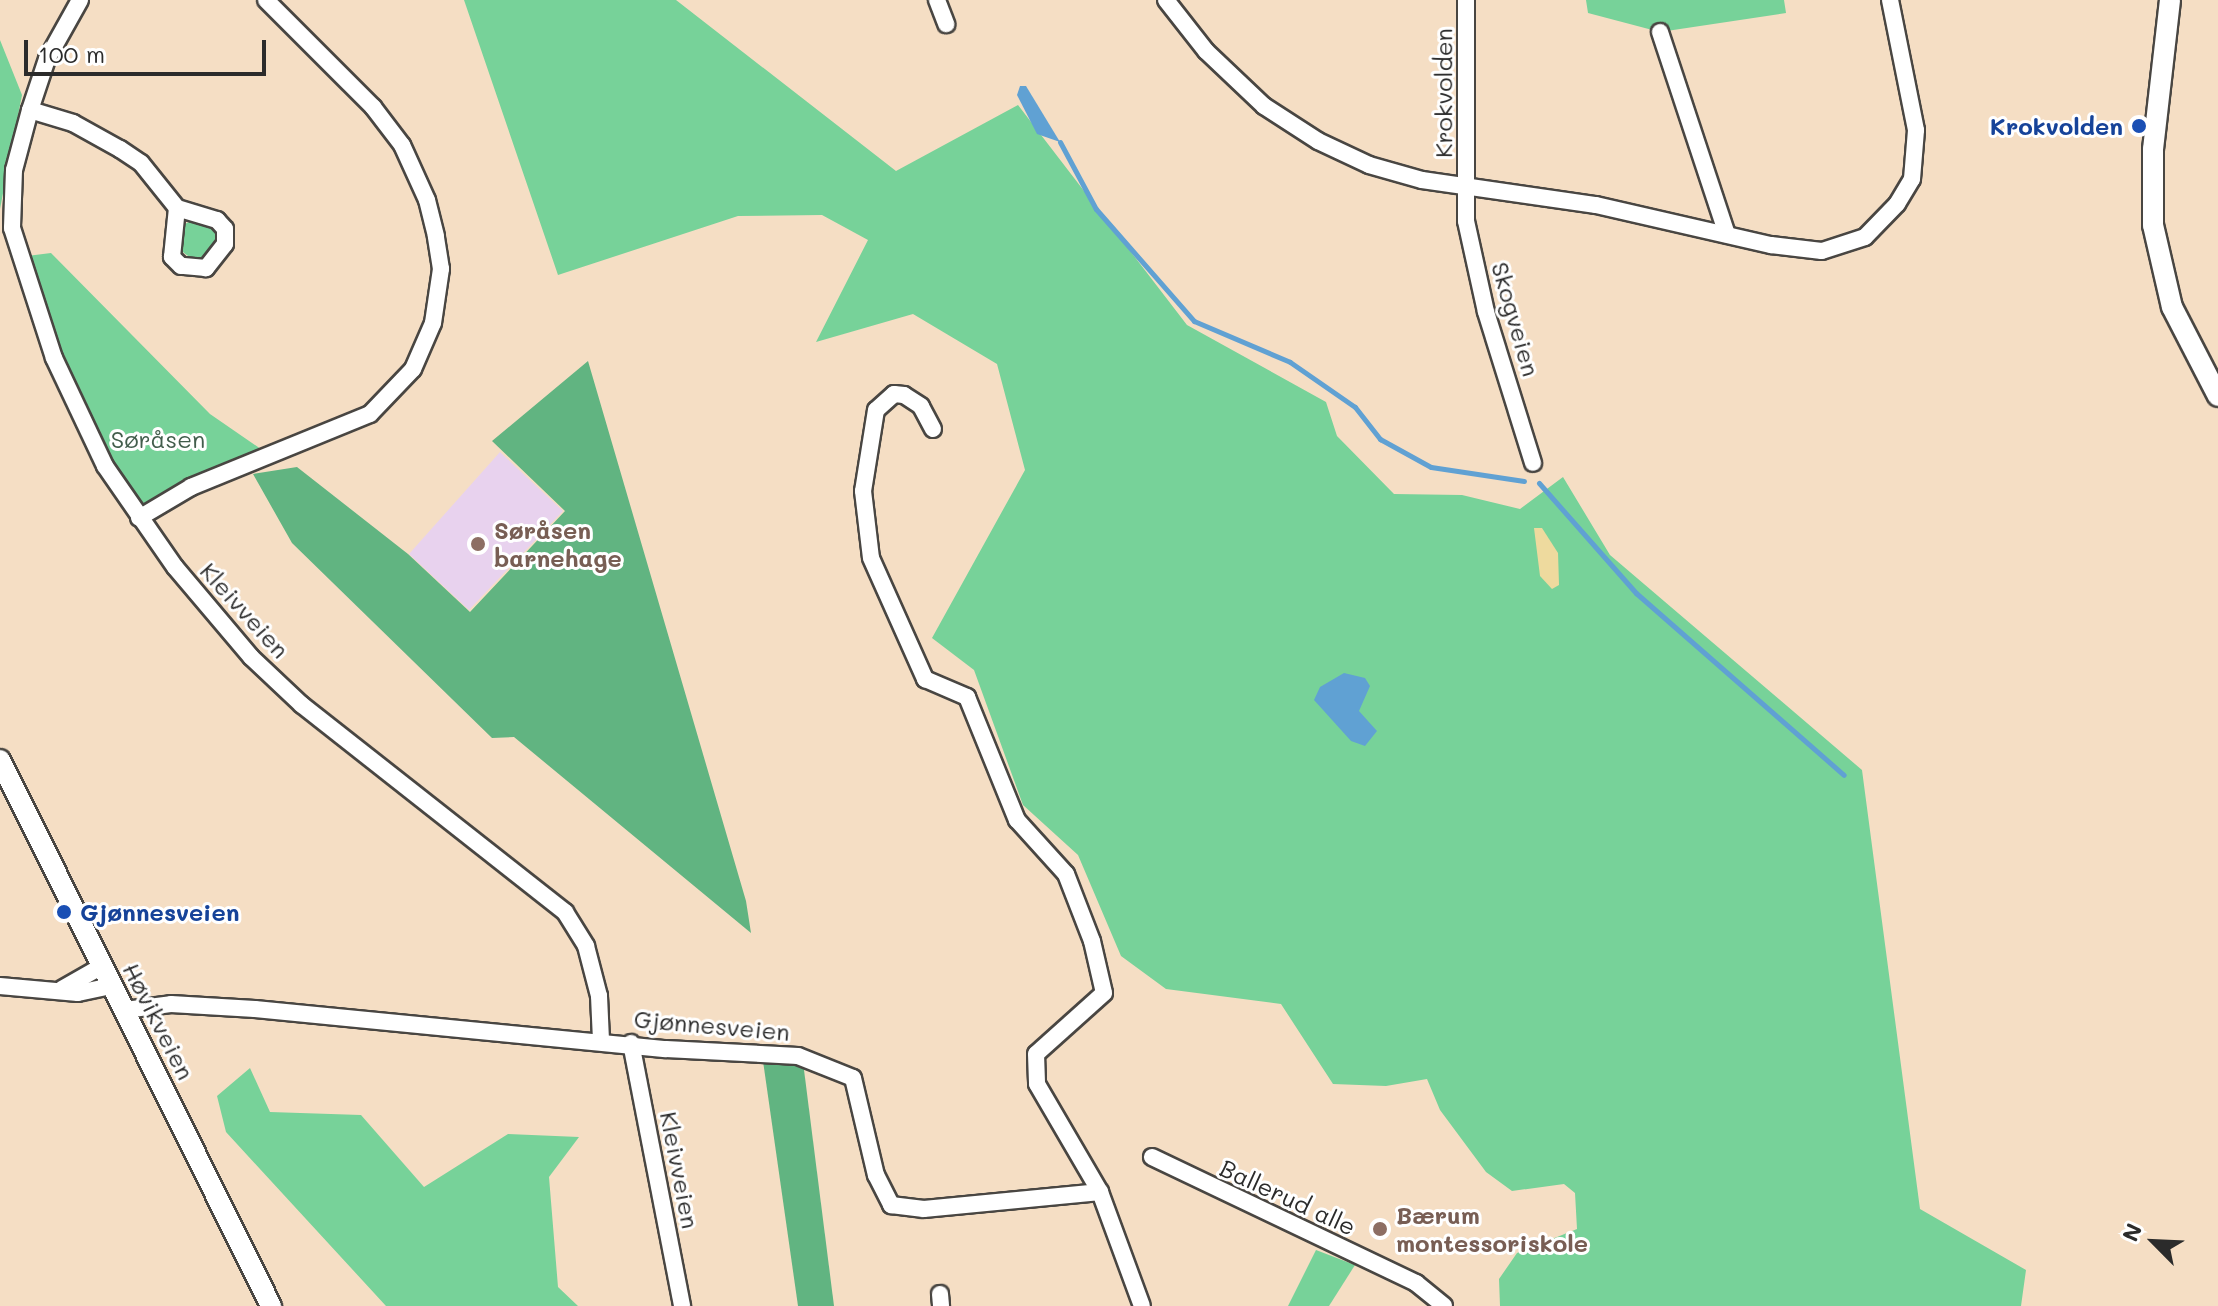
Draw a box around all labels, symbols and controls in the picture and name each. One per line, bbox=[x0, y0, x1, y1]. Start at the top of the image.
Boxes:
scale bar bbox=[28, 24, 270, 74]
street label: Krokvolden bbox=[1429, 28, 1457, 158]
text: 100 m bbox=[38, 38, 105, 69]
place label: Krokvolden bbox=[1990, 112, 2123, 140]
marker: Krokvolden bbox=[2130, 117, 2148, 135]
street label: Skogveien bbox=[1486, 259, 1546, 379]
park label: Søråsen bbox=[111, 425, 205, 453]
place label: Søråsen barnehage bbox=[494, 516, 622, 572]
marker: Søråsen barnehage bbox=[469, 535, 487, 553]
street label: Kleivveien bbox=[195, 556, 295, 664]
place label: Gjønnesveien bbox=[80, 898, 240, 926]
marker: Gjønnesveien bbox=[55, 903, 73, 921]
street label: Høvikveien bbox=[117, 958, 201, 1084]
street label: Gjønnesveien bbox=[633, 1004, 791, 1046]
street label: Kleivveien bbox=[655, 1109, 705, 1231]
street label: Ballerud alle bbox=[1215, 1153, 1361, 1241]
place label: Bærum montessoriskole bbox=[1396, 1201, 1588, 1257]
north arrow bbox=[2114, 1202, 2194, 1282]
text: N bbox=[2115, 1219, 2148, 1246]
marker: Bærum montessoriskole bbox=[1371, 1220, 1389, 1238]

